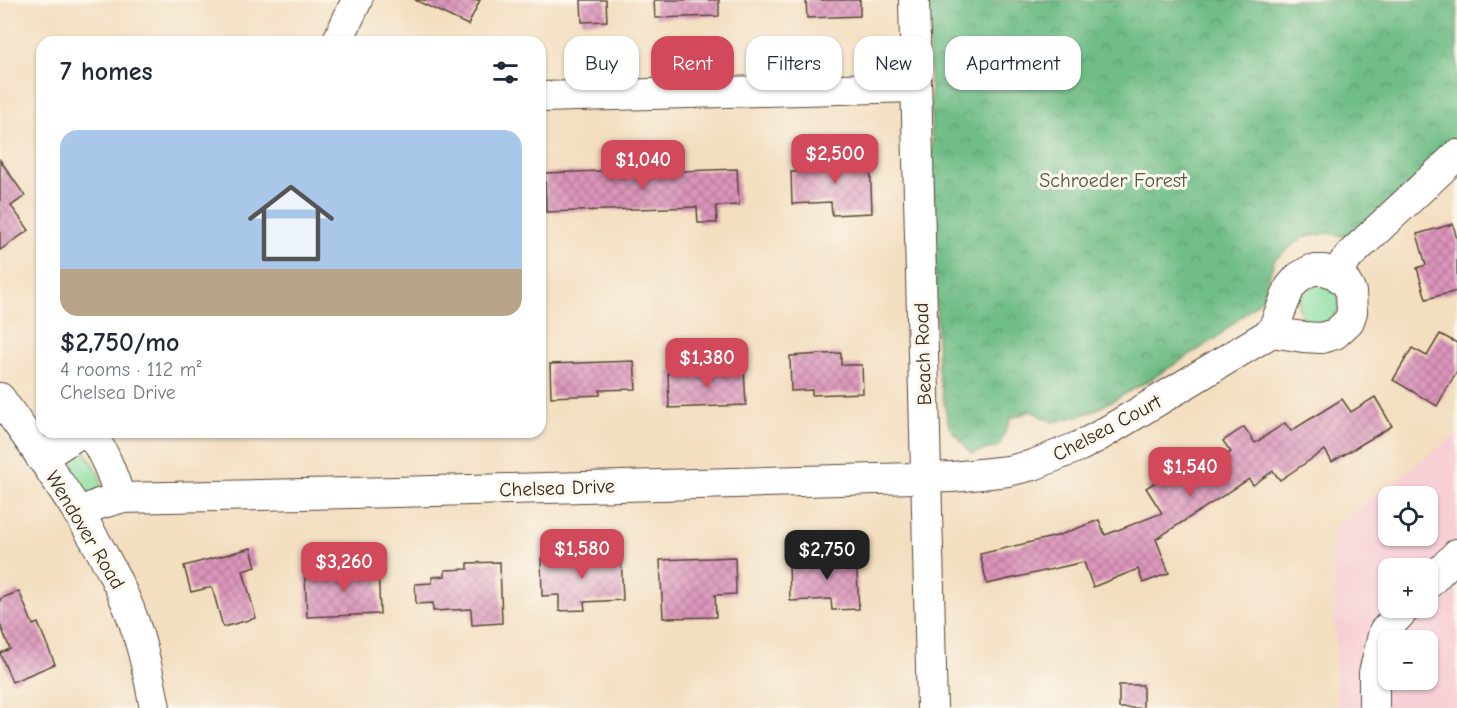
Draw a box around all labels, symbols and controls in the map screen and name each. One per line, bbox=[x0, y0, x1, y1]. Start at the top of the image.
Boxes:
chip: Buy bbox=[564, 36, 639, 90]
chip: Rent bbox=[651, 36, 734, 90]
chip: Filters bbox=[746, 36, 842, 90]
chip: New bbox=[854, 36, 933, 90]
chip: Apartment bbox=[945, 36, 1081, 90]
icon: filters bbox=[489, 56, 522, 89]
text: 7 homes bbox=[60, 57, 153, 87]
pin: $2,500 bbox=[786, 134, 884, 185]
pin: $1,040 bbox=[594, 140, 692, 191]
text: $2,500 bbox=[805, 142, 865, 165]
text: $1,040 bbox=[615, 148, 671, 171]
icon: home bbox=[237, 169, 345, 277]
park label: Schroeder Forest bbox=[1039, 169, 1188, 192]
street label: Beach Road bbox=[910, 302, 936, 406]
text: $2,750/mo bbox=[60, 328, 179, 358]
pin: $1,380 bbox=[658, 338, 756, 389]
text: $1,380 bbox=[679, 346, 735, 369]
text: 4 rooms · 112 m² bbox=[60, 358, 201, 381]
text: Chelsea Drive bbox=[60, 381, 176, 404]
street label: Chelsea Court bbox=[1049, 389, 1166, 466]
pin: $1,540 bbox=[1141, 447, 1239, 498]
text: $1,540 bbox=[1162, 455, 1218, 478]
street label: Wendover Road bbox=[41, 467, 129, 593]
street label: Chelsea Drive bbox=[499, 474, 615, 502]
map controls bbox=[1378, 486, 1438, 690]
button: locate bbox=[1378, 486, 1438, 546]
pin: $1,580 bbox=[533, 529, 631, 580]
pin: $2,750 bbox=[778, 530, 876, 581]
text: $1,580 bbox=[554, 537, 610, 560]
text: $2,750 bbox=[799, 538, 855, 561]
pin: $3,260 bbox=[295, 542, 393, 593]
text: $3,260 bbox=[315, 550, 373, 573]
button: + bbox=[1378, 558, 1438, 618]
button: − bbox=[1378, 630, 1438, 690]

